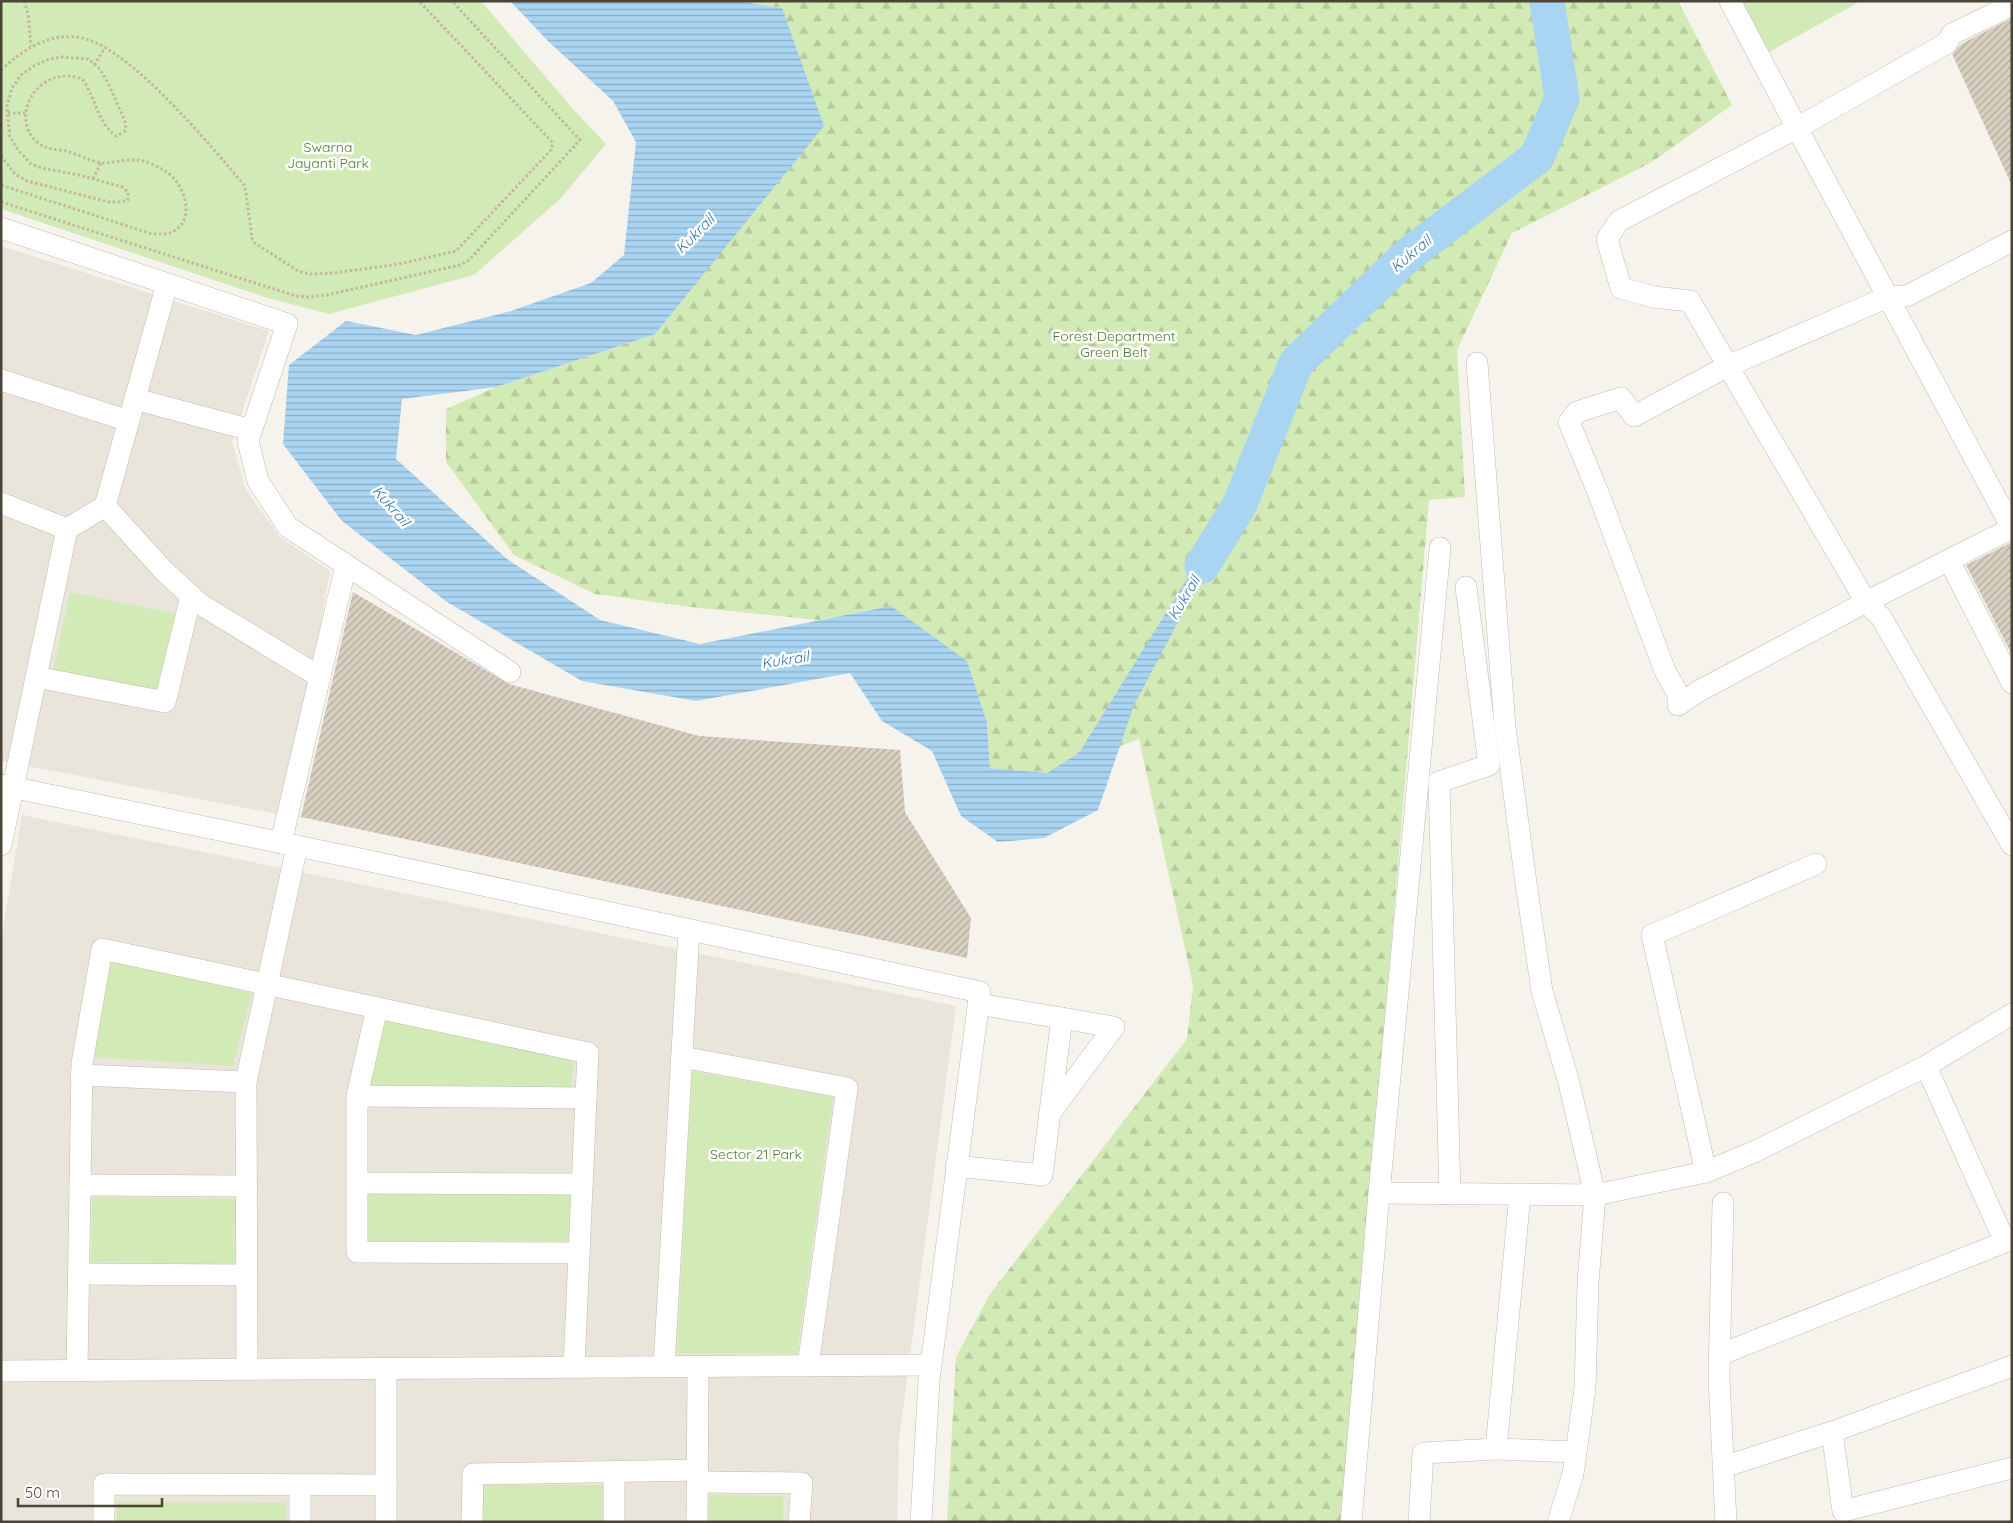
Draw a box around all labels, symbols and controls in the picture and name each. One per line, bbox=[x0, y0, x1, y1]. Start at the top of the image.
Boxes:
park label: Swarna Jayanti Park bbox=[287, 138, 369, 172]
water label: Kukrail bbox=[671, 209, 719, 257]
water label: Kukrail bbox=[1386, 230, 1436, 276]
park label: Forest Department Green Belt bbox=[1052, 327, 1176, 361]
water label: Kukrail bbox=[369, 481, 415, 531]
water label: Kukrail bbox=[1163, 571, 1205, 623]
water label: Kukrail bbox=[760, 646, 812, 673]
park label: Sector 21 Park bbox=[710, 1145, 802, 1163]
scale bar bbox=[18, 1476, 161, 1508]
text: 50 m bbox=[25, 1483, 60, 1502]

